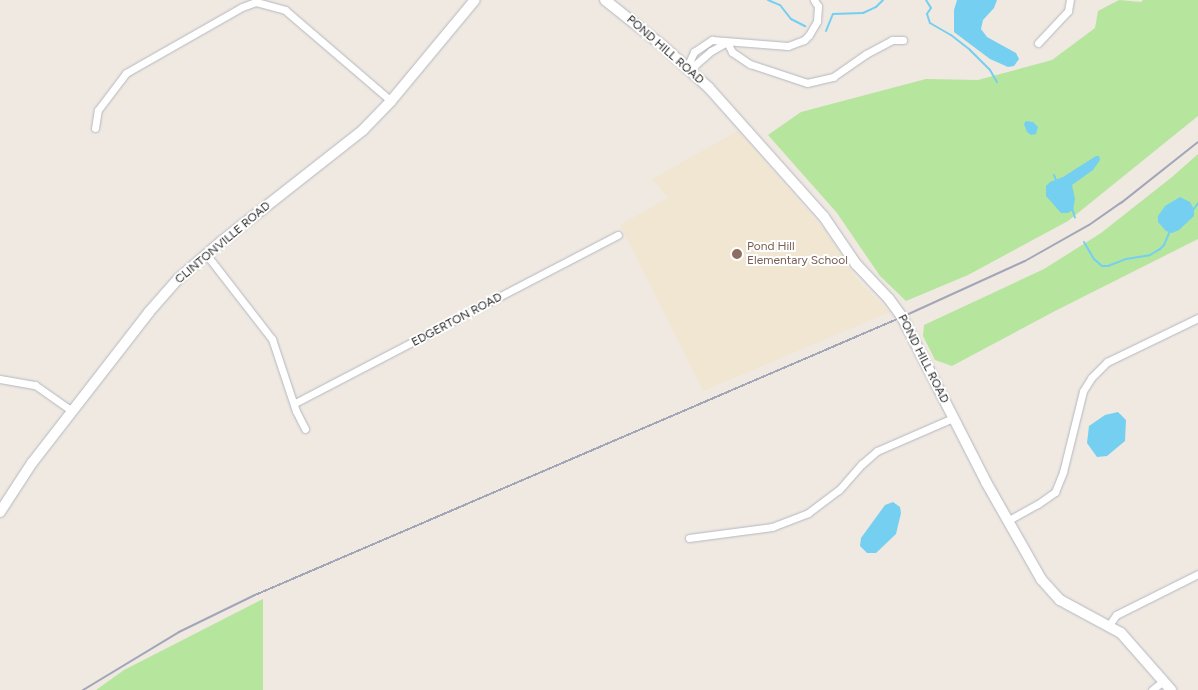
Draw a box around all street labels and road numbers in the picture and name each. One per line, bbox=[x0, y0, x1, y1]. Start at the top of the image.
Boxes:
street label: POND HILL ROAD bbox=[623, 13, 707, 87]
street label: CLINTONVILLE ROAD bbox=[172, 199, 274, 287]
street label: EDGERTON ROAD bbox=[409, 290, 505, 350]
street label: POND HILL ROAD bbox=[894, 312, 952, 406]

